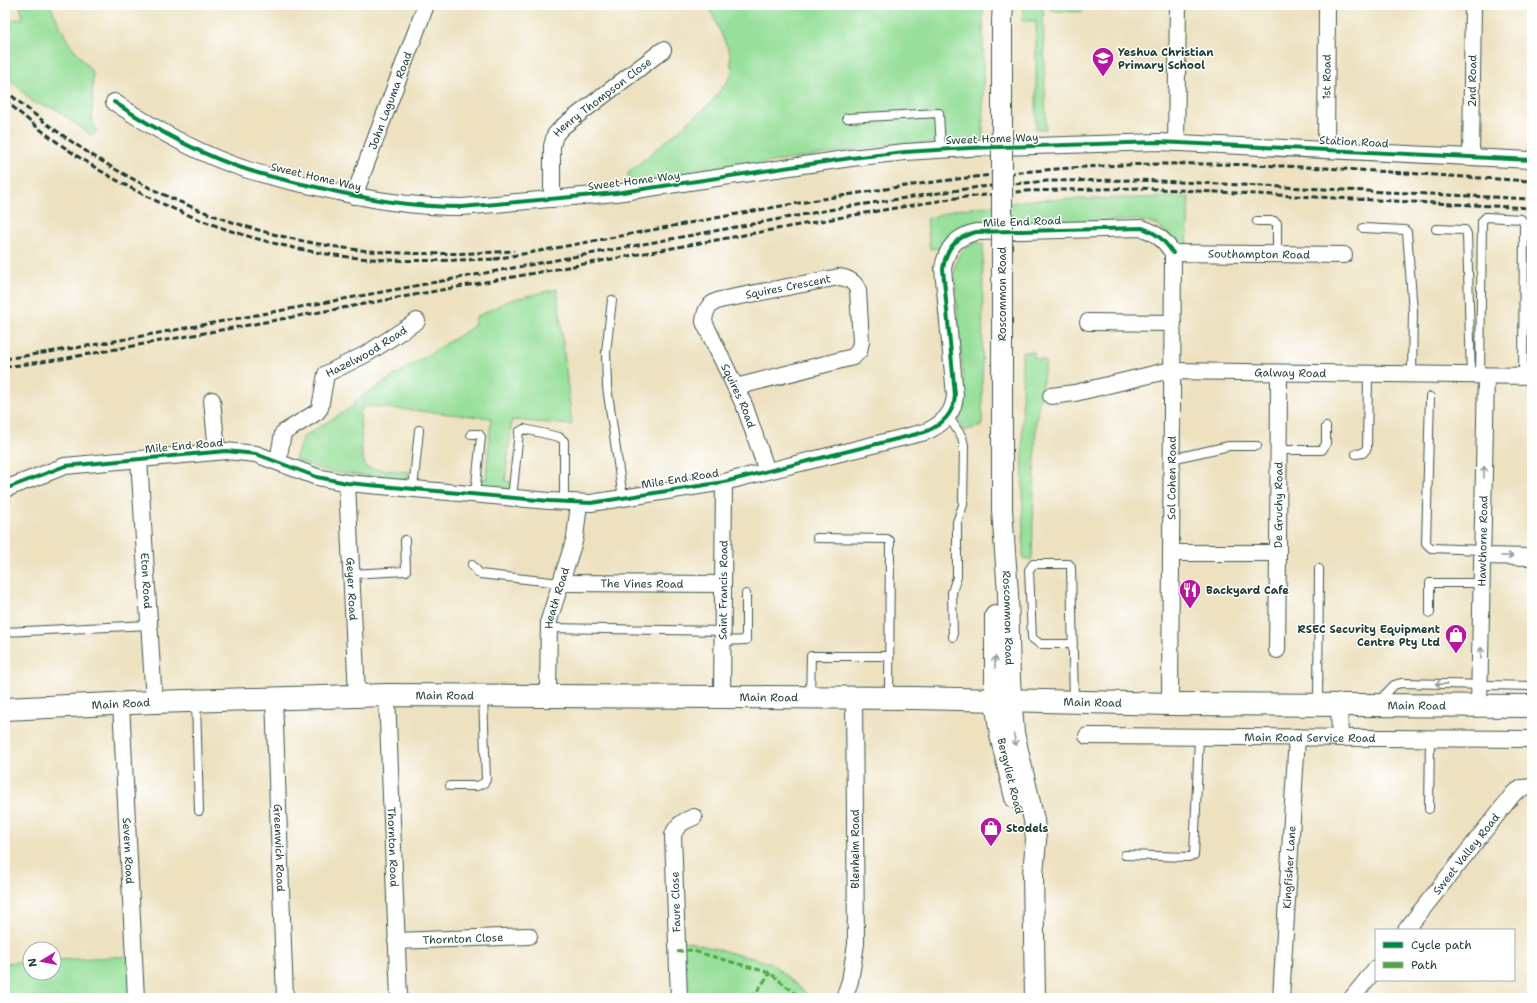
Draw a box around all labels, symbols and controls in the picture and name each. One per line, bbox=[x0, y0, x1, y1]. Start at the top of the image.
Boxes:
school or university icon: Yeshua Christian Primary School bbox=[1090, 45, 1116, 78]
place label: Yeshua Christian Primary School bbox=[1118, 45, 1214, 73]
street label: John Laguma Road bbox=[365, 49, 415, 152]
street label: Henry Thompson Close bbox=[549, 54, 655, 140]
street label: 1st Road bbox=[1319, 54, 1334, 100]
street label: 2nd Road bbox=[1464, 55, 1480, 107]
street label: Sweet Home Way bbox=[945, 130, 1039, 148]
street label: Station Road bbox=[1319, 133, 1389, 151]
street label: Sweet Home Way bbox=[269, 159, 363, 195]
street label: Sweet Home Way bbox=[587, 168, 681, 194]
street label: Mile End Road bbox=[983, 213, 1061, 231]
street label: Southampton Road bbox=[1208, 246, 1310, 262]
street label: Roscommon Road bbox=[995, 247, 1010, 341]
street label: Squires Crescent bbox=[744, 271, 832, 303]
street label: Hazelwood Road bbox=[323, 322, 410, 381]
street label: Squires Road bbox=[718, 361, 759, 430]
street label: Galway Road bbox=[1254, 365, 1326, 381]
street label: Mile End Road bbox=[144, 435, 224, 457]
street label: Sol Cohen Road bbox=[1164, 436, 1179, 520]
street label: De Gruchy Road bbox=[1271, 462, 1286, 548]
street label: Mile End Road bbox=[640, 465, 720, 493]
one-way arrow bbox=[1480, 466, 1488, 479]
street label: Hawthorne Road bbox=[1474, 495, 1491, 587]
street label: Saint Francis Road bbox=[715, 540, 731, 640]
street label: Eton Road bbox=[137, 552, 156, 609]
one-way arrow bbox=[1500, 552, 1513, 560]
street label: Geyer Road bbox=[343, 557, 361, 621]
street label: Heath Road bbox=[541, 565, 573, 629]
street label: Roscommon Road bbox=[999, 570, 1017, 665]
street label: The Vines Road bbox=[600, 576, 684, 591]
restaurant icon: Backyard Cafe bbox=[1177, 577, 1203, 610]
place label: Backyard Cafe bbox=[1206, 583, 1289, 598]
place label: RSEC Security Equipment Centre Pty Ltd bbox=[1298, 622, 1441, 650]
shop icon: RSEC Security Equipment Centre Pty Ltd bbox=[1443, 622, 1469, 655]
one-way arrow bbox=[1477, 647, 1485, 660]
one-way arrow bbox=[991, 656, 998, 669]
one-way arrow bbox=[1435, 680, 1448, 688]
street label: Main Road bbox=[415, 688, 474, 703]
street label: Main Road bbox=[739, 690, 798, 705]
street label: Main Road bbox=[1063, 694, 1122, 710]
street label: Main Road bbox=[91, 695, 150, 712]
street label: Main Road bbox=[1387, 698, 1446, 713]
street label: Main Road Service Road bbox=[1244, 730, 1376, 745]
one-way arrow bbox=[1012, 733, 1020, 746]
street label: Bergvliet Road bbox=[993, 736, 1027, 816]
street label: Greenwich Road bbox=[270, 804, 289, 892]
street label: Thornton Road bbox=[384, 806, 402, 887]
street label: Blenheim Road bbox=[848, 809, 863, 889]
street label: Sweet Valley Road bbox=[1429, 810, 1503, 898]
shop icon: Stodels bbox=[978, 815, 1004, 848]
street label: Severn Road bbox=[119, 817, 138, 885]
place label: Stodels bbox=[1006, 821, 1048, 836]
street label: Kingfisher Lane bbox=[1279, 825, 1299, 909]
street label: Faure Close bbox=[667, 871, 685, 933]
street label: Thornton Close bbox=[422, 929, 504, 947]
legend bbox=[1375, 929, 1515, 981]
text: Cycle path bbox=[1411, 937, 1472, 953]
north arrow bbox=[22, 941, 62, 981]
text: N bbox=[24, 957, 41, 968]
text: Path bbox=[1411, 957, 1437, 973]

